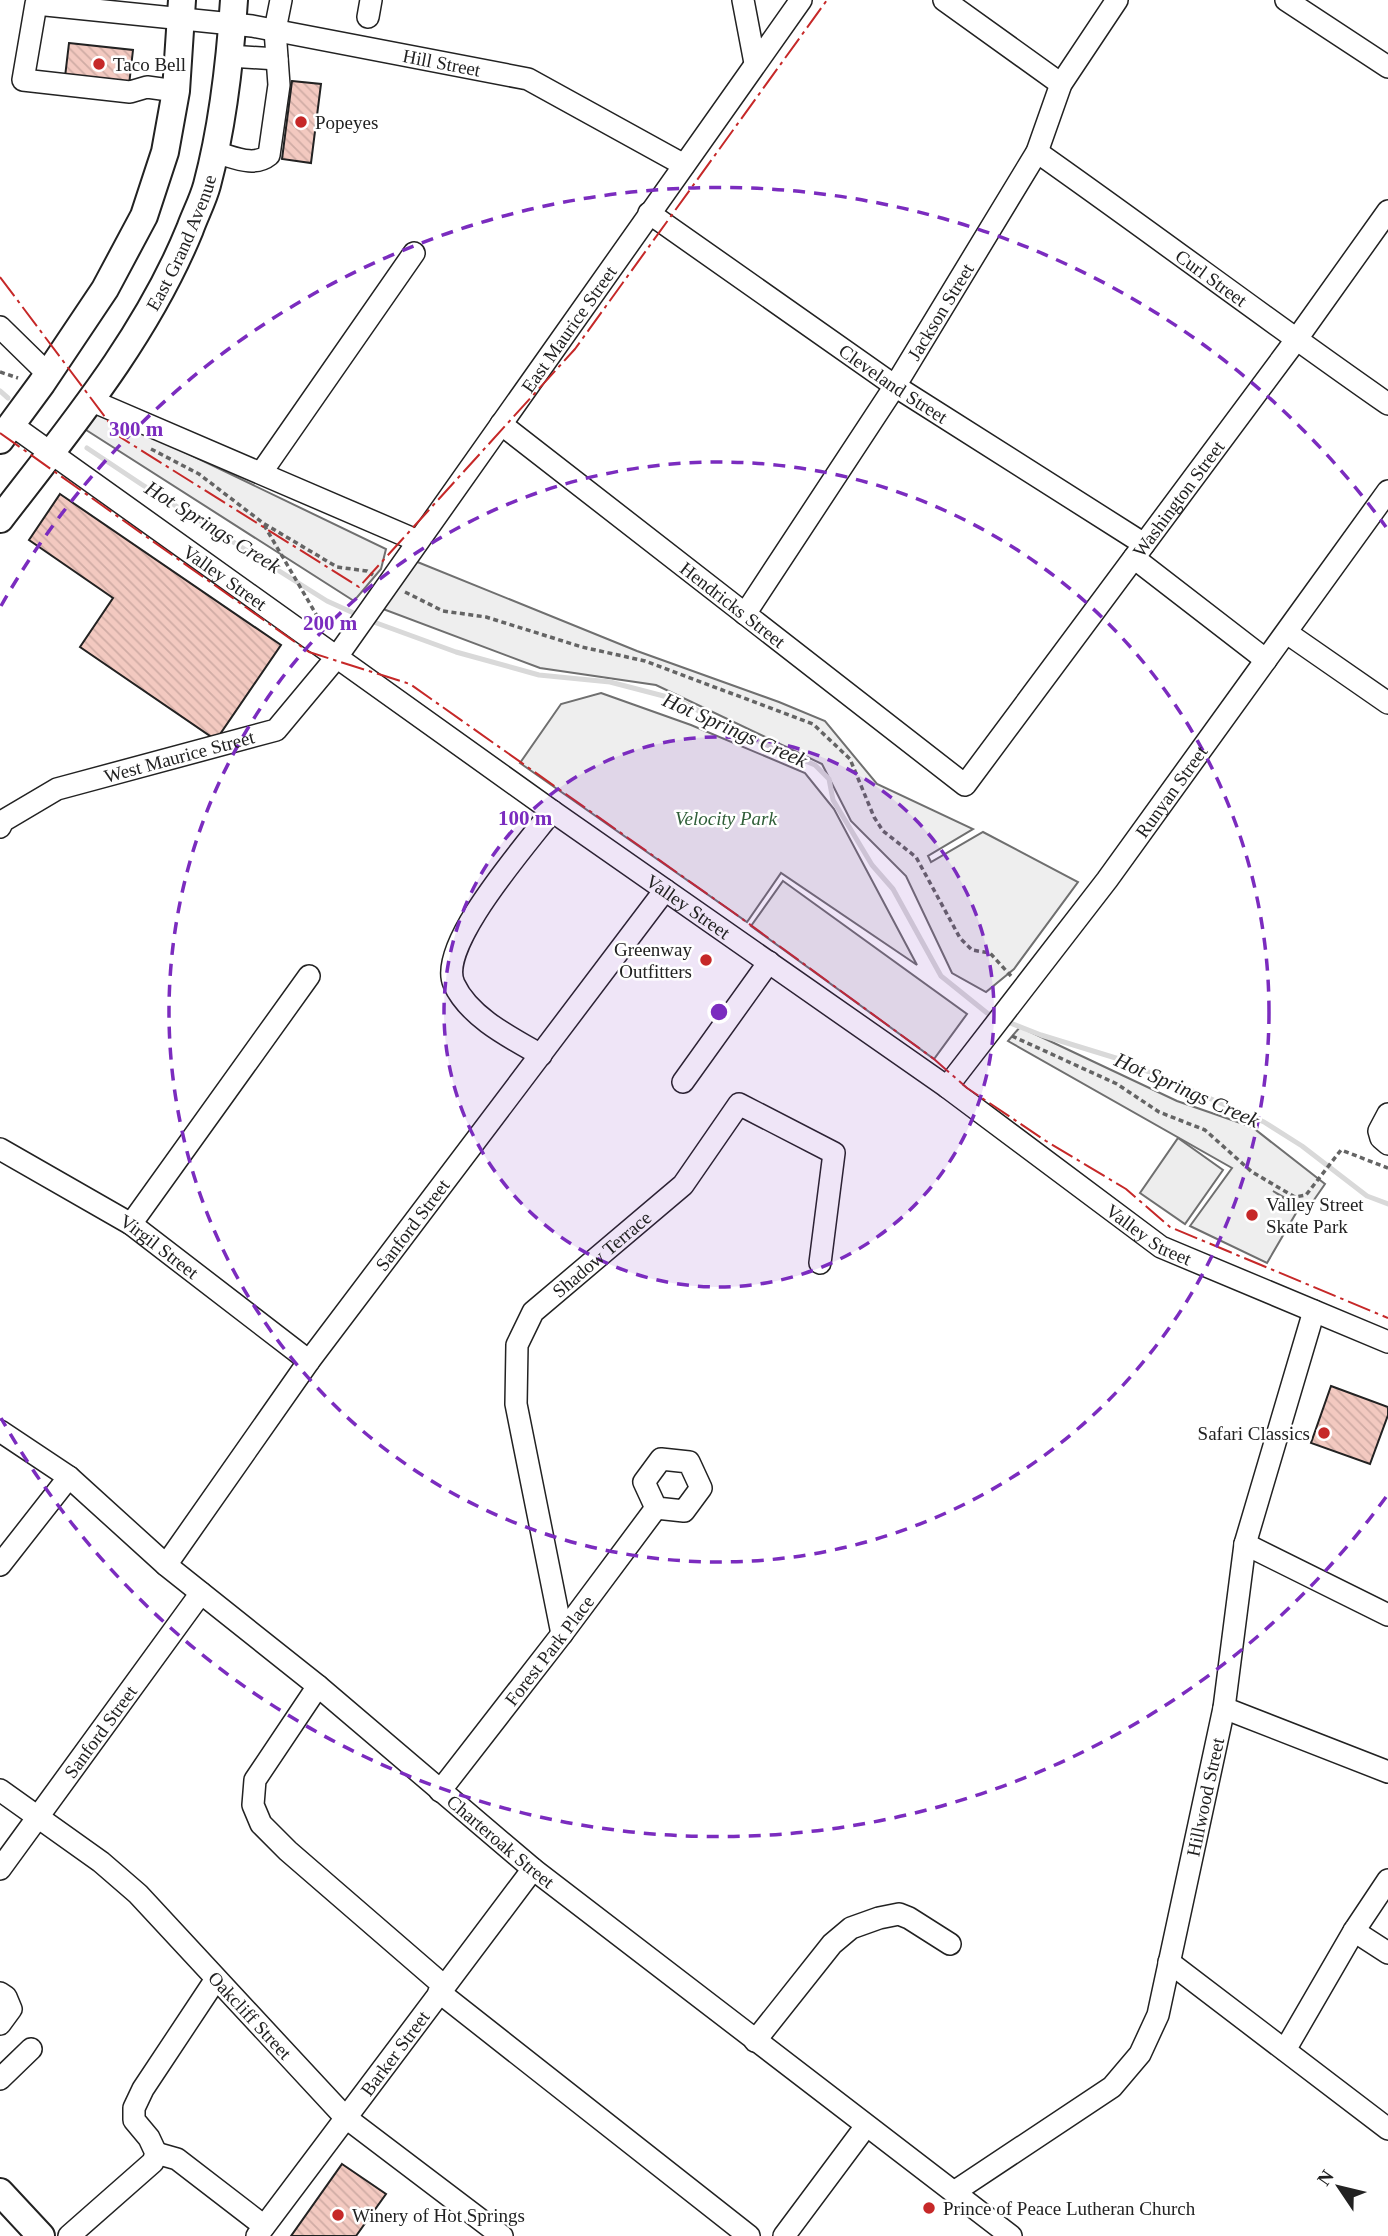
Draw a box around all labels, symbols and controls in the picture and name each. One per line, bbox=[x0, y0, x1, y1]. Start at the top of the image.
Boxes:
street label: Hill Street bbox=[401, 45, 483, 80]
place label: Taco Bell bbox=[113, 54, 186, 75]
marker: Taco Bell bbox=[91, 56, 107, 72]
place label: Popeyes bbox=[315, 112, 378, 133]
marker: Popeyes bbox=[293, 114, 309, 130]
street label: East Grand Avenue bbox=[141, 173, 220, 314]
street label: Curl Street bbox=[1172, 245, 1252, 311]
street label: Jackson Street bbox=[903, 259, 978, 364]
street label: East Maurice Street bbox=[517, 261, 621, 396]
street label: Cleveland Street bbox=[835, 340, 952, 428]
text: 300 m bbox=[109, 417, 164, 441]
street label: Washington Street bbox=[1128, 436, 1229, 561]
water label: Hot Springs Creek bbox=[140, 475, 286, 579]
street label: Valley Street bbox=[179, 540, 272, 615]
street label: Hendricks Street bbox=[676, 557, 790, 652]
text: 200 m bbox=[303, 611, 358, 635]
water label: Hot Springs Creek bbox=[658, 687, 812, 773]
street label: West Maurice Street bbox=[102, 726, 257, 786]
street label: Runyan Street bbox=[1131, 741, 1212, 841]
text: 100 m bbox=[498, 806, 553, 830]
park label: Velocity Park bbox=[675, 808, 777, 829]
street label: Valley Street bbox=[642, 870, 735, 943]
place label: Greenway Outfitters bbox=[614, 939, 692, 982]
marker: Greenway Outfitters bbox=[698, 952, 714, 968]
centre of rings bbox=[707, 1000, 731, 1024]
water label: Hot Springs Creek bbox=[1110, 1047, 1264, 1133]
street label: Sanford Street bbox=[371, 1174, 454, 1275]
place label: Valley Street Skate Park bbox=[1266, 1194, 1364, 1237]
street label: Valley Street bbox=[1102, 1199, 1195, 1269]
street label: Shadow Terrace bbox=[548, 1206, 655, 1302]
marker: Valley Street Skate Park bbox=[1244, 1207, 1260, 1223]
street label: Virgil Street bbox=[117, 1210, 203, 1283]
place label: Safari Classics bbox=[1198, 1423, 1310, 1444]
marker: Safari Classics bbox=[1316, 1425, 1332, 1441]
street label: Forest Park Place bbox=[500, 1591, 598, 1709]
street label: Sanford Street bbox=[59, 1681, 141, 1782]
street label: Hillwood Street bbox=[1182, 1735, 1228, 1858]
street label: Charteroak Street bbox=[443, 1790, 559, 1893]
street label: Oakcliff Street bbox=[204, 1967, 297, 2064]
street label: Barker Street bbox=[356, 2006, 434, 2100]
north arrow bbox=[1304, 2152, 1374, 2222]
text: N bbox=[1313, 2166, 1338, 2189]
place label: Prince of Peace Lutheran Church bbox=[943, 2198, 1196, 2219]
marker: Prince of Peace Lutheran Church bbox=[921, 2200, 937, 2216]
place label: Winery of Hot Springs bbox=[352, 2205, 525, 2226]
marker: Winery of Hot Springs bbox=[330, 2207, 346, 2223]

